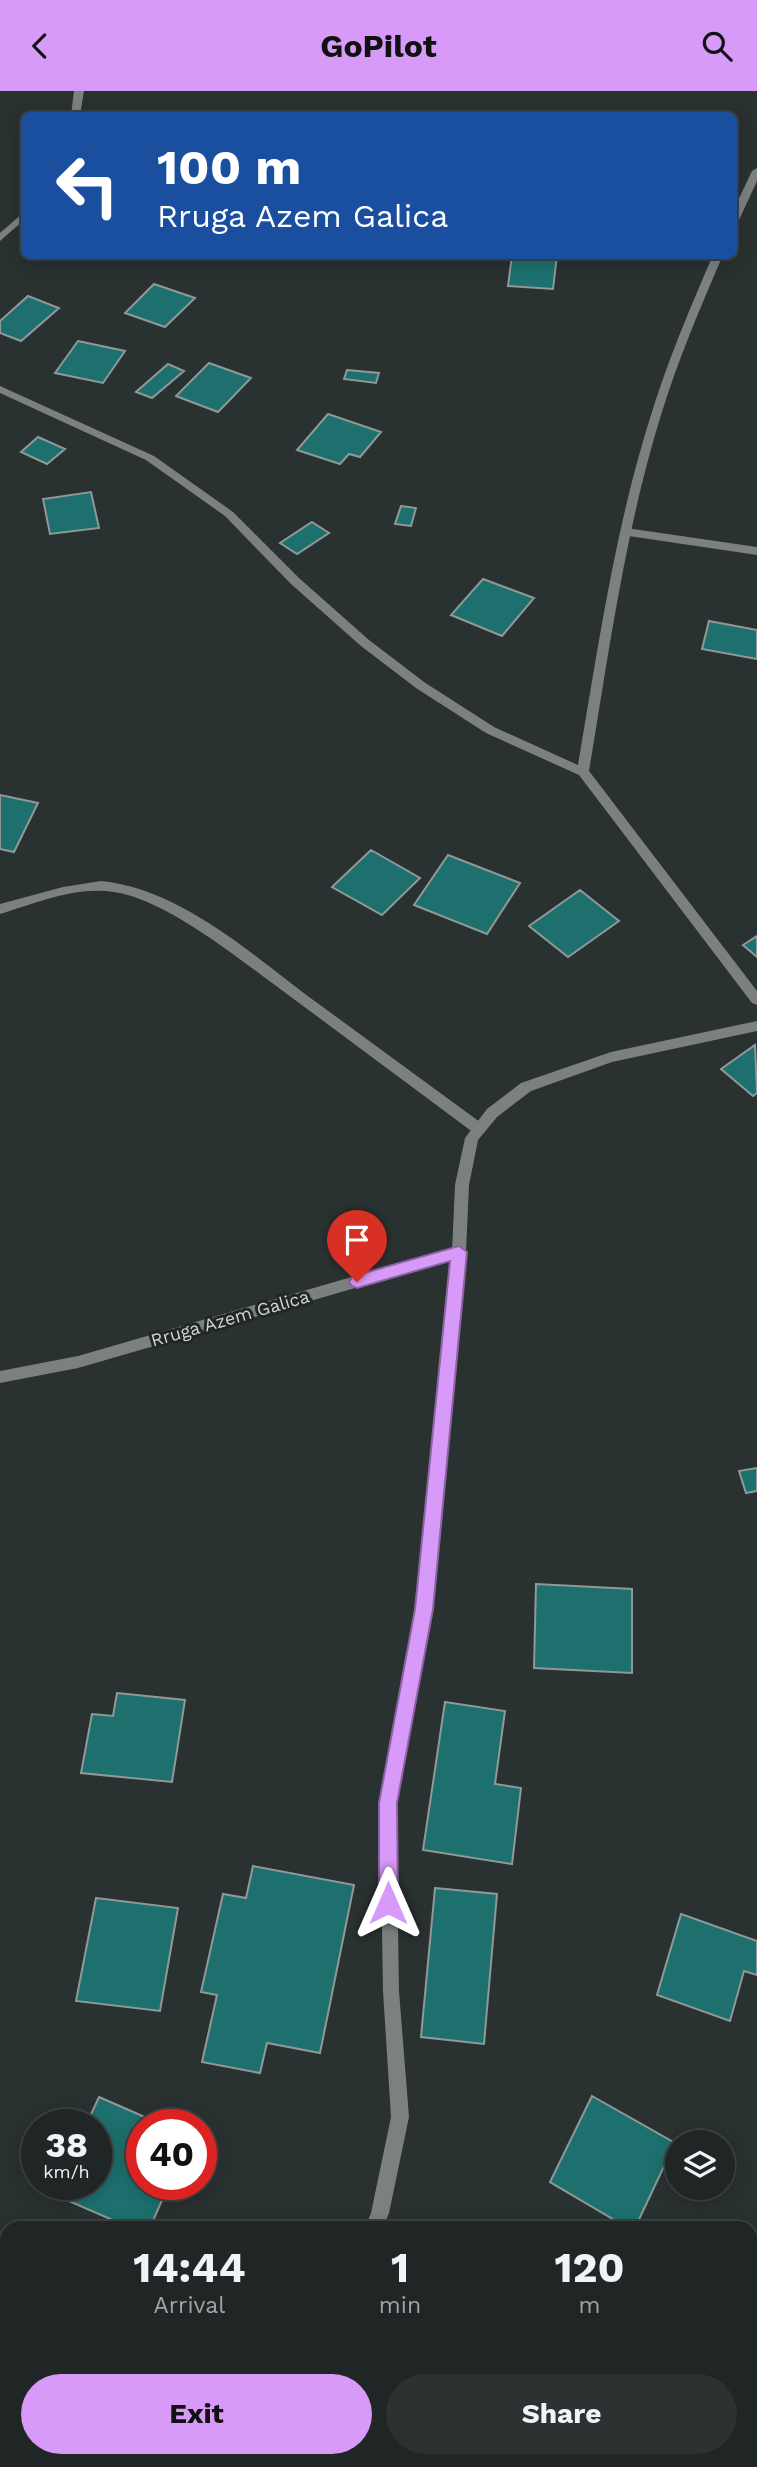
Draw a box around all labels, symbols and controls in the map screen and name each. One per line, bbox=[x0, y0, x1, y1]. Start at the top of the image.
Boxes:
icon: back bbox=[21, 27, 59, 65]
text: GoPilot bbox=[320, 27, 437, 65]
icon: search bbox=[698, 27, 736, 65]
text: 100 m bbox=[157, 138, 301, 196]
icon: left bbox=[42, 140, 133, 231]
text: Rruga Azem Galica bbox=[157, 197, 448, 235]
pin bbox=[327, 1210, 387, 1282]
icon: arrive bbox=[338, 1221, 376, 1259]
street label: Rruga Azem Galica bbox=[148, 1285, 312, 1351]
position arrow bbox=[351, 1866, 425, 1940]
speed limit sign: 40 bbox=[126, 2109, 217, 2200]
text: 38 bbox=[45, 2124, 88, 2166]
map controls bbox=[665, 2130, 735, 2200]
button: layers bbox=[665, 2130, 735, 2200]
text: km/h bbox=[43, 2161, 90, 2182]
text: 14:44 bbox=[133, 2243, 246, 2292]
text: 1 bbox=[391, 2243, 409, 2292]
text: 120 bbox=[554, 2243, 625, 2292]
text: Arrival bbox=[154, 2292, 225, 2319]
text: min bbox=[379, 2292, 421, 2319]
text: m bbox=[579, 2292, 601, 2319]
button: Exit bbox=[21, 2374, 372, 2454]
button: Share bbox=[386, 2374, 737, 2454]

